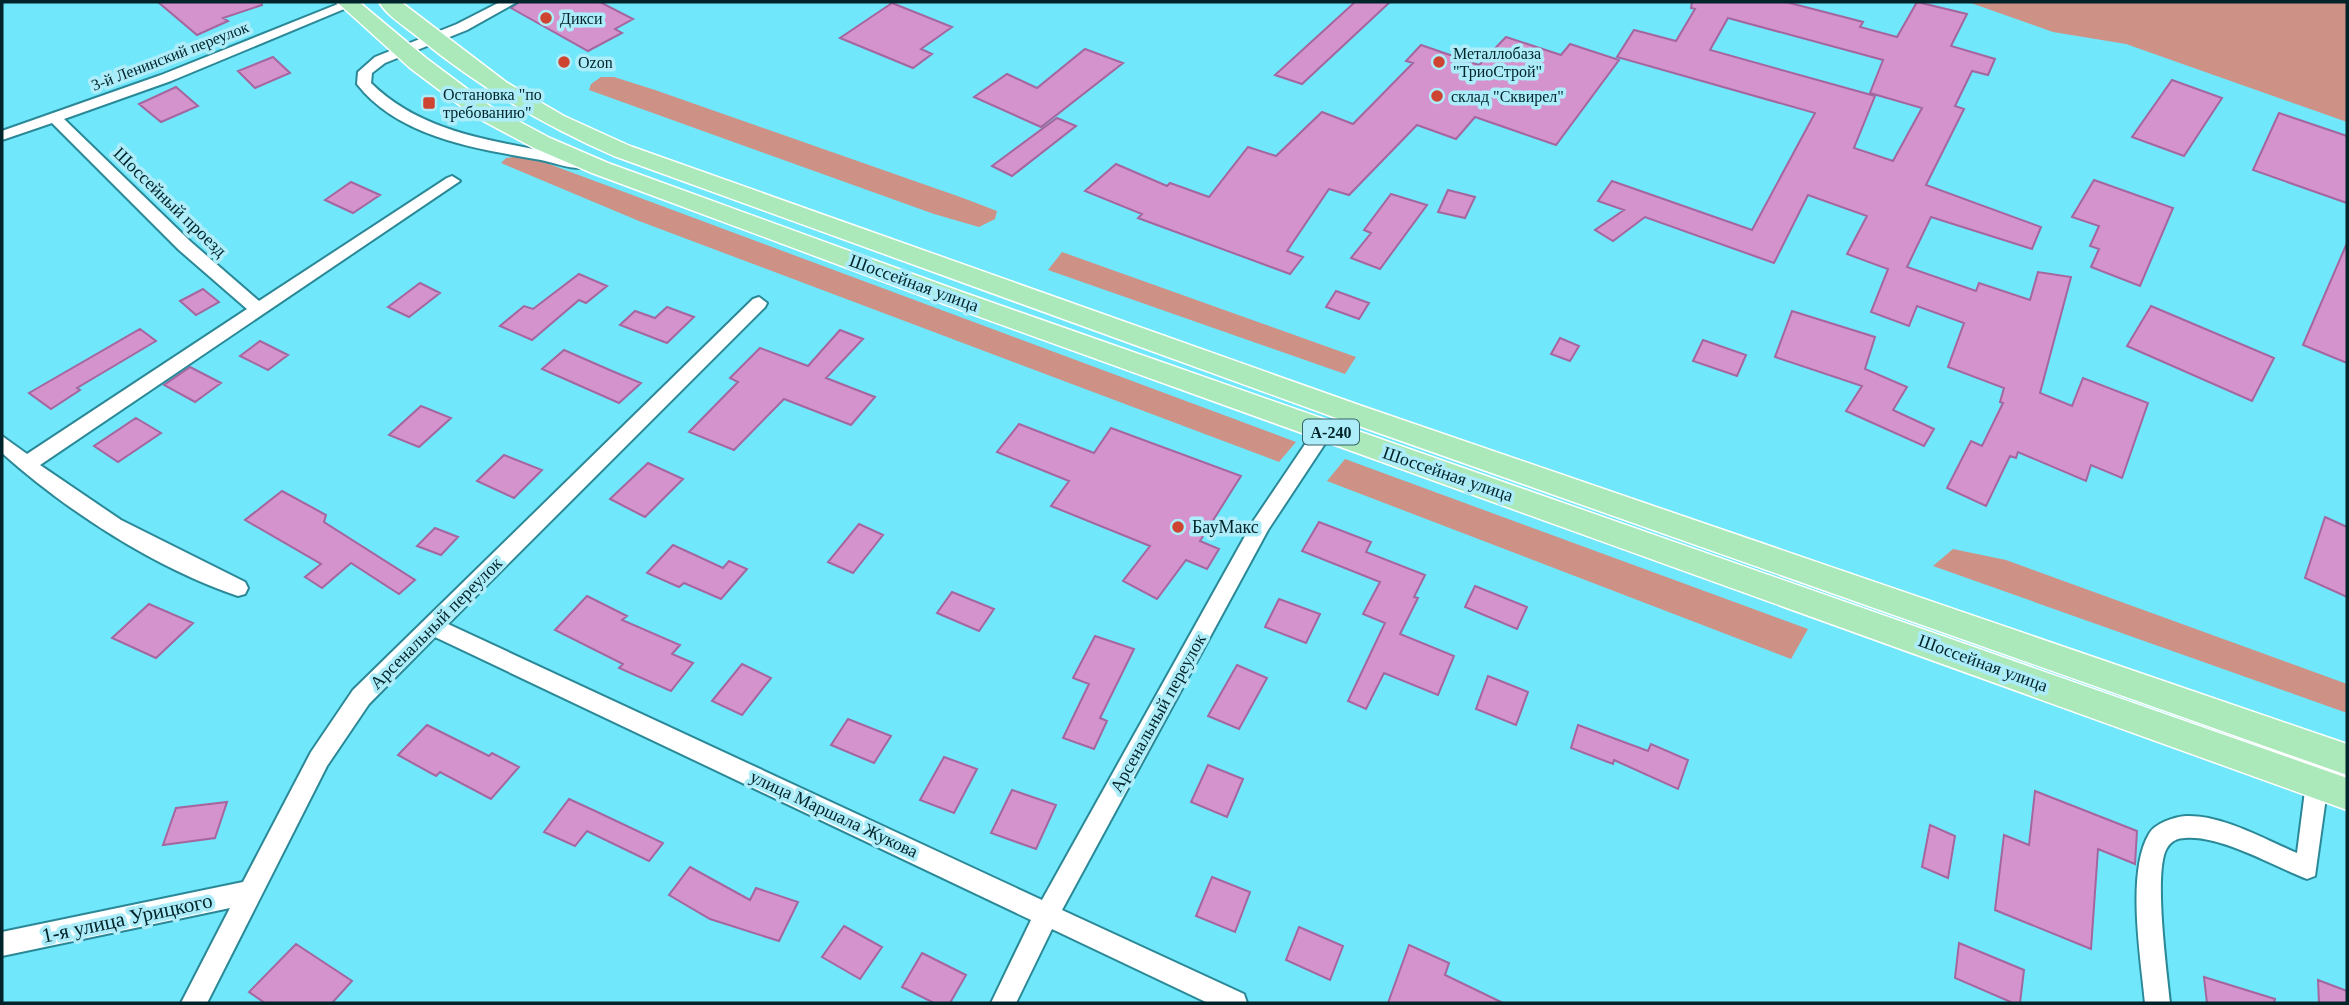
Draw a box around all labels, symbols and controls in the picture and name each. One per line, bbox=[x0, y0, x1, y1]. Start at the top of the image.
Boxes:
marker: Дикси bbox=[538, 10, 554, 26]
place label: Дикси bbox=[560, 10, 603, 28]
street label: 3-й Ленинский переулок bbox=[89, 18, 251, 95]
place label: Металлобаза "ТриоСтрой" bbox=[1453, 45, 1542, 81]
marker: Ozon bbox=[556, 54, 572, 70]
place label: Ozon bbox=[578, 54, 613, 71]
marker: Металлобаза "ТриоСтрой" bbox=[1431, 54, 1447, 70]
place label: Остановка "по требованию" bbox=[443, 86, 542, 122]
marker: склад "Сквирел" bbox=[1429, 88, 1445, 104]
place label: склад "Сквирел" bbox=[1451, 88, 1564, 106]
marker: Остановка "по требованию" bbox=[421, 95, 437, 111]
street label: Шоссейный проезд bbox=[109, 143, 231, 261]
street label: Шоссейная улица bbox=[847, 250, 981, 316]
road number: А-240 bbox=[1303, 420, 1359, 444]
street label: Шоссейная улица bbox=[1380, 442, 1516, 506]
place label: БауМакс bbox=[1192, 517, 1259, 537]
marker: БауМакс bbox=[1170, 519, 1186, 535]
street label: Арсенальный переулок bbox=[366, 553, 506, 693]
street label: Арсенальный переулок bbox=[1106, 630, 1210, 796]
street label: Шоссейная улица bbox=[1916, 630, 2050, 696]
street label: улица Маршала Жукова bbox=[747, 766, 921, 862]
street label: 1-я улица Урицкого bbox=[40, 888, 214, 948]

